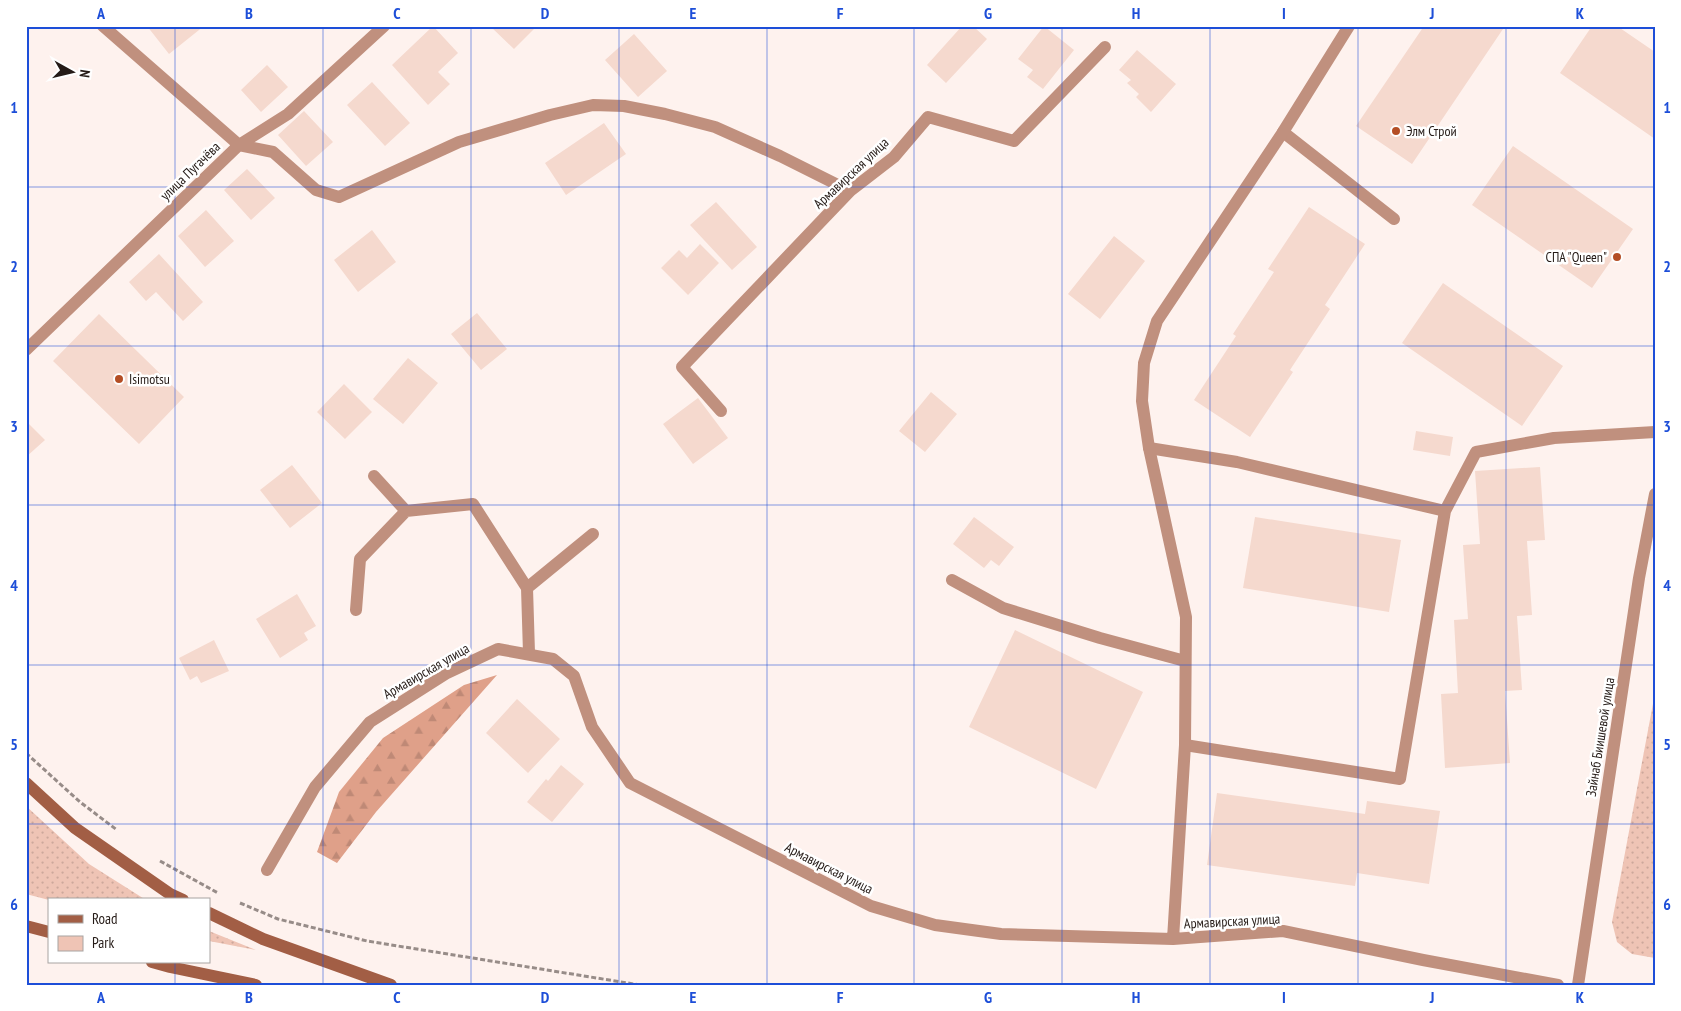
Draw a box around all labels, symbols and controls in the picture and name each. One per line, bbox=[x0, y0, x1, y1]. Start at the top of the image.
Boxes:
text: A bbox=[96, 3, 106, 23]
text: B bbox=[245, 3, 253, 23]
text: C bbox=[393, 3, 401, 23]
text: D bbox=[541, 3, 550, 23]
text: E bbox=[690, 3, 697, 23]
text: F bbox=[837, 3, 844, 23]
text: G bbox=[984, 3, 992, 23]
text: H bbox=[1132, 3, 1140, 23]
text: I bbox=[1282, 3, 1286, 23]
text: J bbox=[1429, 3, 1434, 23]
text: K bbox=[1576, 3, 1585, 23]
north arrow bbox=[48, 48, 98, 98]
text: N bbox=[75, 69, 94, 79]
text: 1 bbox=[10, 97, 18, 117]
text: 1 bbox=[1663, 97, 1671, 117]
place label: Элм Строй bbox=[1406, 122, 1457, 140]
marker: Элм Строй bbox=[1390, 125, 1402, 137]
street label: Армавирская улица bbox=[810, 134, 892, 212]
street label: улица Пугачёва bbox=[156, 138, 224, 204]
place label: СПА "Queen" bbox=[1546, 248, 1607, 266]
marker: СПА "Queen" bbox=[1611, 251, 1623, 263]
text: 2 bbox=[10, 256, 18, 276]
text: 2 bbox=[1663, 256, 1671, 276]
place label: Isimotsu bbox=[129, 370, 170, 388]
marker: Isimotsu bbox=[113, 373, 125, 385]
text: 3 bbox=[10, 416, 18, 436]
text: 3 bbox=[1663, 416, 1671, 436]
text: 4 bbox=[10, 575, 18, 595]
text: 4 bbox=[1663, 575, 1671, 595]
street label: Армавирская улица bbox=[380, 639, 472, 703]
street label: Зайнаб Биишевой улица bbox=[1582, 676, 1618, 798]
text: 5 bbox=[10, 734, 18, 754]
text: 5 bbox=[1663, 734, 1671, 754]
street label: Армавирская улица bbox=[782, 838, 876, 898]
text: 6 bbox=[10, 894, 18, 914]
text: 6 bbox=[1663, 894, 1671, 914]
legend bbox=[48, 898, 210, 964]
text: Road bbox=[92, 909, 118, 928]
street label: Армавирская улица bbox=[1183, 909, 1281, 933]
text: Park bbox=[92, 933, 114, 952]
text: A bbox=[96, 987, 106, 1007]
text: B bbox=[245, 987, 253, 1007]
text: C bbox=[393, 987, 401, 1007]
text: D bbox=[541, 987, 550, 1007]
text: E bbox=[690, 987, 697, 1007]
text: F bbox=[837, 987, 844, 1007]
text: G bbox=[984, 987, 992, 1007]
text: H bbox=[1132, 987, 1140, 1007]
text: I bbox=[1282, 987, 1286, 1007]
text: J bbox=[1429, 987, 1434, 1007]
text: K bbox=[1576, 987, 1585, 1007]

